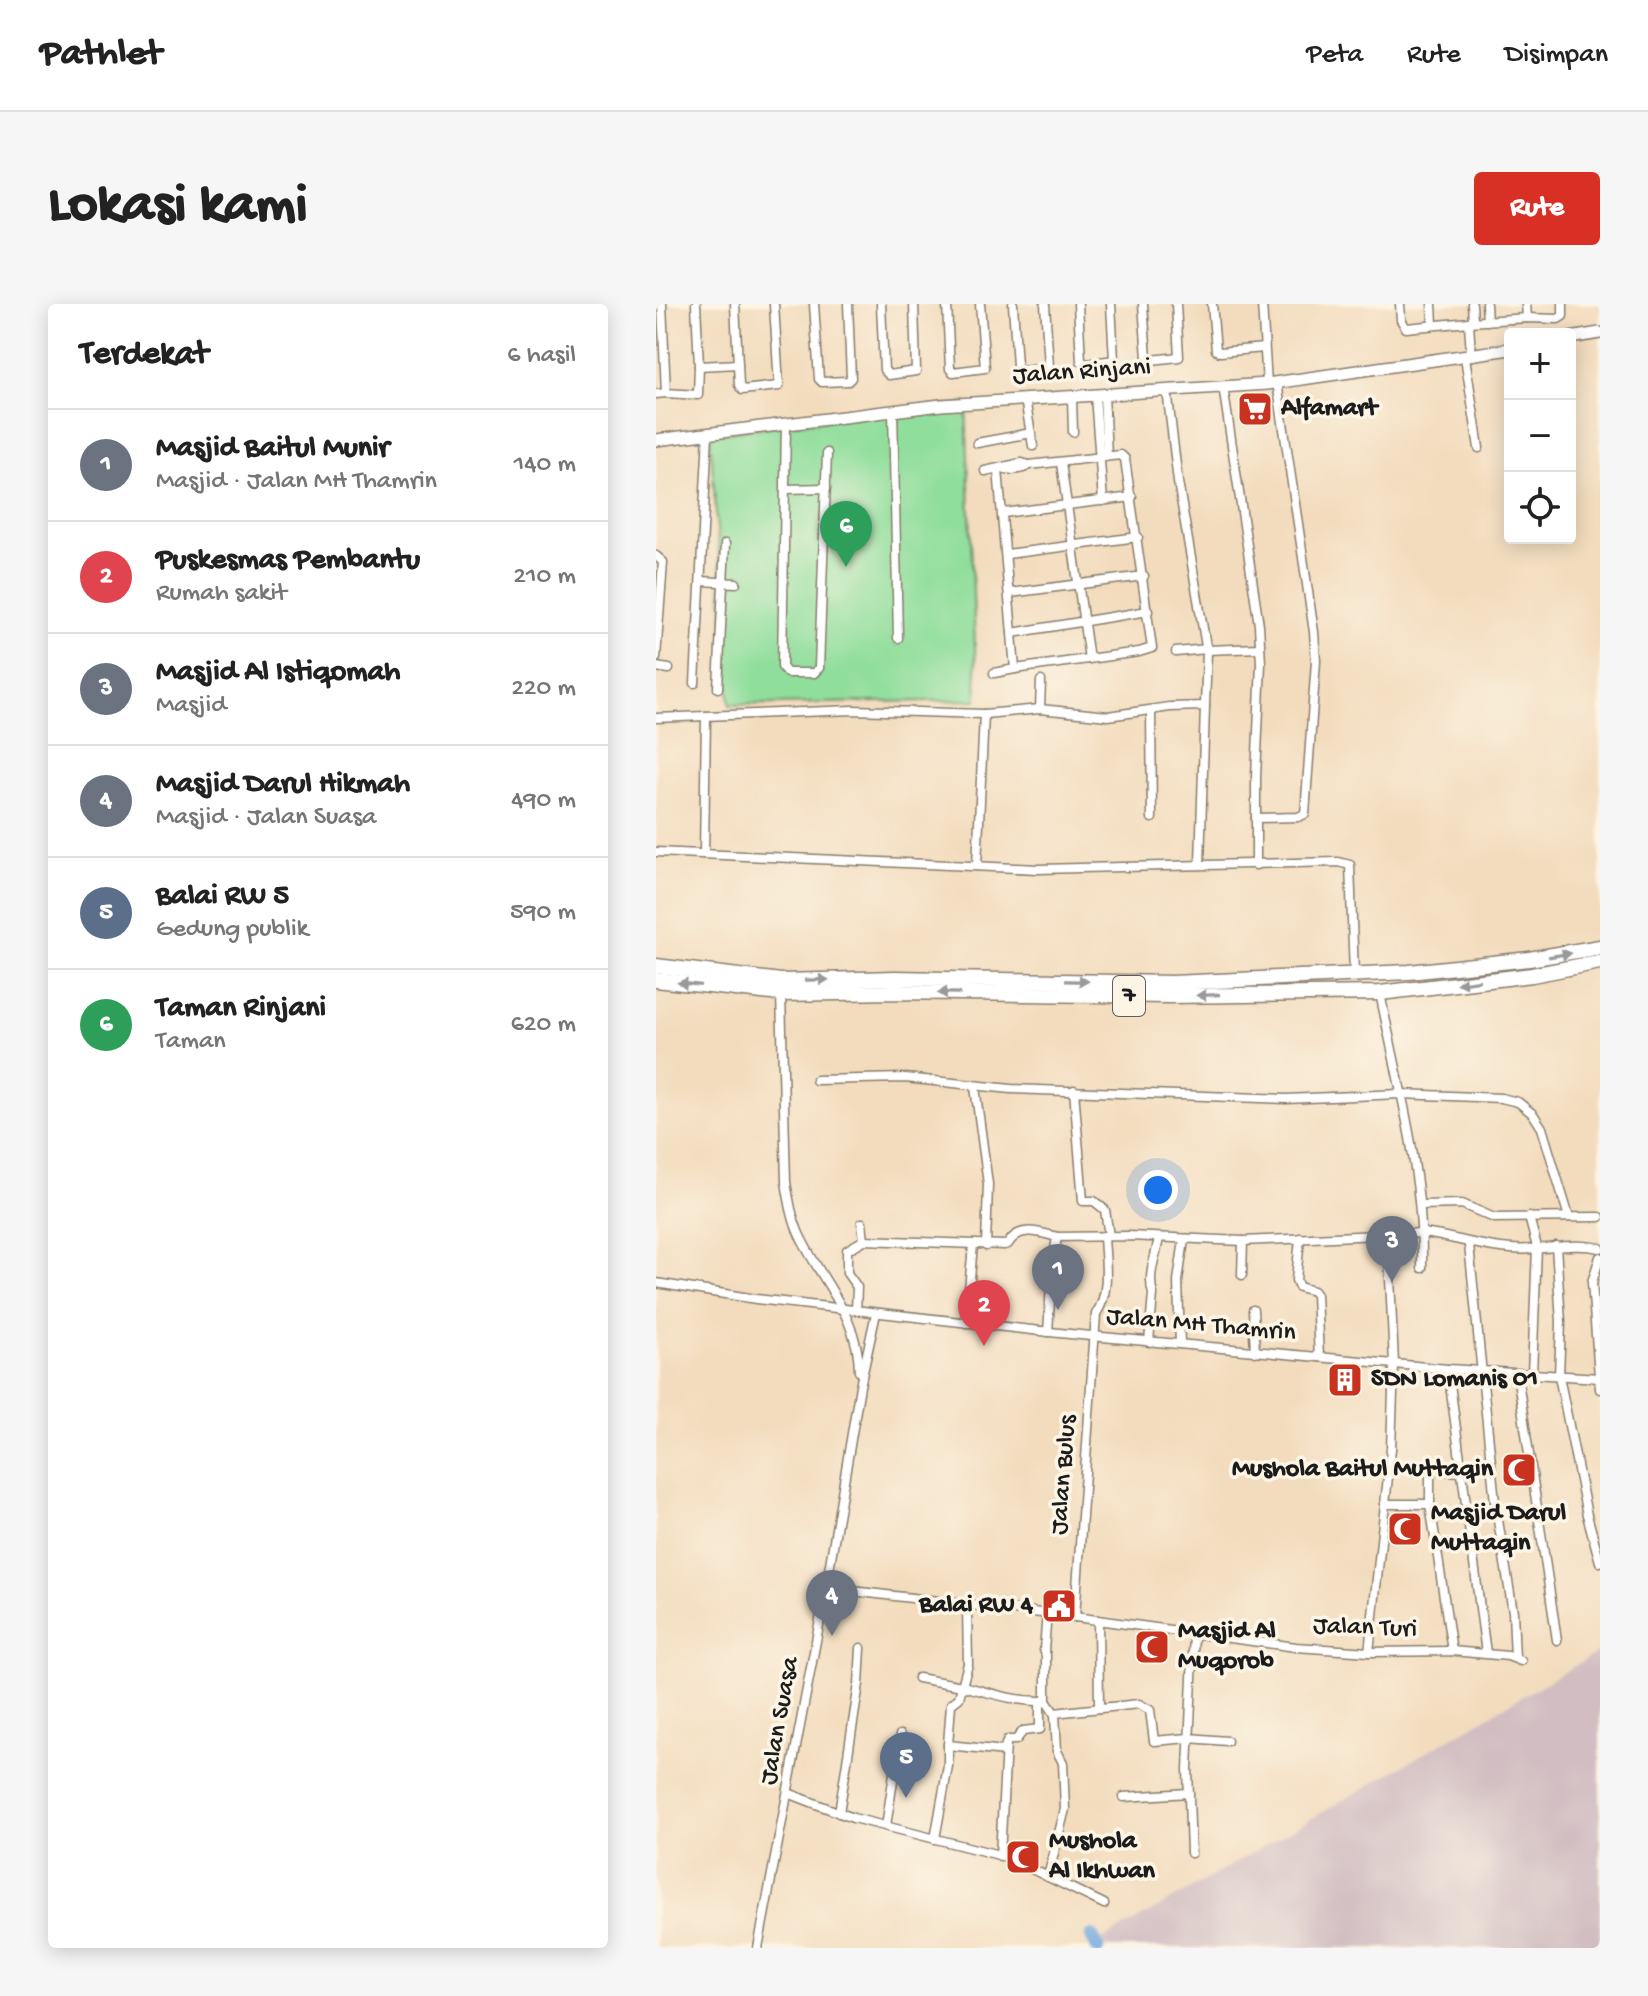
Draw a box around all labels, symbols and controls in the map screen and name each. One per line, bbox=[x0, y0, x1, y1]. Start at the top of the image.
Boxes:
text: Pathlet bbox=[40, 33, 161, 77]
text: Peta bbox=[1306, 39, 1363, 72]
text: Rute bbox=[1407, 39, 1461, 72]
text: Disimpan bbox=[1505, 39, 1608, 72]
button: Rute bbox=[1474, 172, 1600, 245]
text: Lokasi kami bbox=[48, 175, 308, 241]
map controls bbox=[1504, 328, 1576, 544]
button: + bbox=[1504, 328, 1576, 400]
text: Terdekat bbox=[80, 336, 208, 376]
text: 6 hasil bbox=[507, 341, 576, 372]
street label: Jalan Rinjani bbox=[1012, 353, 1152, 393]
supermarket icon: Alfamart bbox=[1236, 390, 1274, 428]
place label: Alfamart bbox=[1280, 394, 1380, 425]
button: − bbox=[1504, 400, 1576, 472]
text: Masjid Baitul Munir bbox=[156, 432, 389, 467]
text: 1 bbox=[101, 450, 111, 481]
text: 140 m bbox=[514, 450, 576, 481]
text: Masjid · Jalan MH Thamrin bbox=[156, 467, 437, 498]
button: locate bbox=[1504, 472, 1576, 544]
pin: 6 bbox=[820, 501, 872, 567]
text: Puskesmas Pembantu bbox=[156, 544, 420, 579]
text: 2 bbox=[100, 562, 112, 593]
text: 210 m bbox=[513, 562, 576, 593]
text: Rumah sakit bbox=[156, 579, 287, 610]
text: Masjid Al Istiqomah bbox=[156, 656, 400, 691]
text: 3 bbox=[99, 674, 113, 705]
text: 220 m bbox=[511, 674, 576, 705]
text: Masjid bbox=[156, 691, 226, 722]
text: Masjid Darul Hikmah bbox=[156, 768, 410, 803]
text: 4 bbox=[100, 786, 112, 817]
text: 490 m bbox=[511, 786, 576, 817]
text: Masjid · Jalan Suasa bbox=[156, 803, 377, 834]
text: Balai RW 5 bbox=[156, 880, 289, 915]
text: 5 bbox=[99, 898, 113, 929]
text: 590 m bbox=[510, 898, 576, 929]
text: Gedung publik bbox=[156, 915, 308, 946]
one-way arrow bbox=[1548, 948, 1573, 961]
one-way arrow bbox=[805, 974, 830, 986]
one-way arrow bbox=[1065, 975, 1090, 988]
road number: 7 bbox=[1113, 976, 1145, 1016]
one-way arrow bbox=[1455, 976, 1480, 989]
one-way arrow bbox=[676, 977, 701, 990]
one-way arrow bbox=[936, 987, 961, 999]
one-way arrow bbox=[1195, 989, 1220, 1002]
text: Taman Rinjani bbox=[156, 992, 326, 1027]
text: 6 bbox=[99, 1010, 113, 1041]
text: 620 m bbox=[511, 1010, 576, 1041]
text: Taman bbox=[156, 1027, 226, 1058]
your location bbox=[1138, 1170, 1178, 1210]
pin: 3 bbox=[1366, 1216, 1418, 1282]
pin: 1 bbox=[1032, 1244, 1084, 1310]
pin: 2 bbox=[958, 1280, 1010, 1346]
street label: Jalan MH Thamrin bbox=[1105, 1302, 1298, 1350]
building icon: SDN Lomanis 01 bbox=[1326, 1361, 1364, 1399]
place label: SDN Lomanis 01 bbox=[1371, 1365, 1538, 1396]
street label: Jalan Bulus bbox=[1045, 1413, 1085, 1536]
mosque icon: Mushola Baitul Muttaqin bbox=[1500, 1451, 1538, 1489]
place label: Mushola Baitul Muttaqin bbox=[1232, 1455, 1494, 1486]
place label: Masjid Darul Muttaqin bbox=[1431, 1499, 1566, 1560]
mosque icon: Masjid Darul Muttaqin bbox=[1386, 1510, 1424, 1548]
pin: 4 bbox=[806, 1570, 858, 1636]
public building icon: Balai RW 4 bbox=[1040, 1587, 1078, 1625]
place label: Balai RW 4 bbox=[918, 1591, 1034, 1622]
street label: Jalan Turi bbox=[1313, 1612, 1417, 1646]
place label: Masjid Al Muqorob bbox=[1178, 1617, 1276, 1678]
mosque icon: Masjid Al Muqorob bbox=[1133, 1628, 1171, 1666]
street label: Jalan Suasa bbox=[754, 1653, 808, 1788]
pin: 5 bbox=[880, 1732, 932, 1798]
place label: Mushola Al Ikhwan bbox=[1048, 1827, 1156, 1888]
mosque icon: Mushola Al Ikhwan bbox=[1004, 1838, 1042, 1876]

